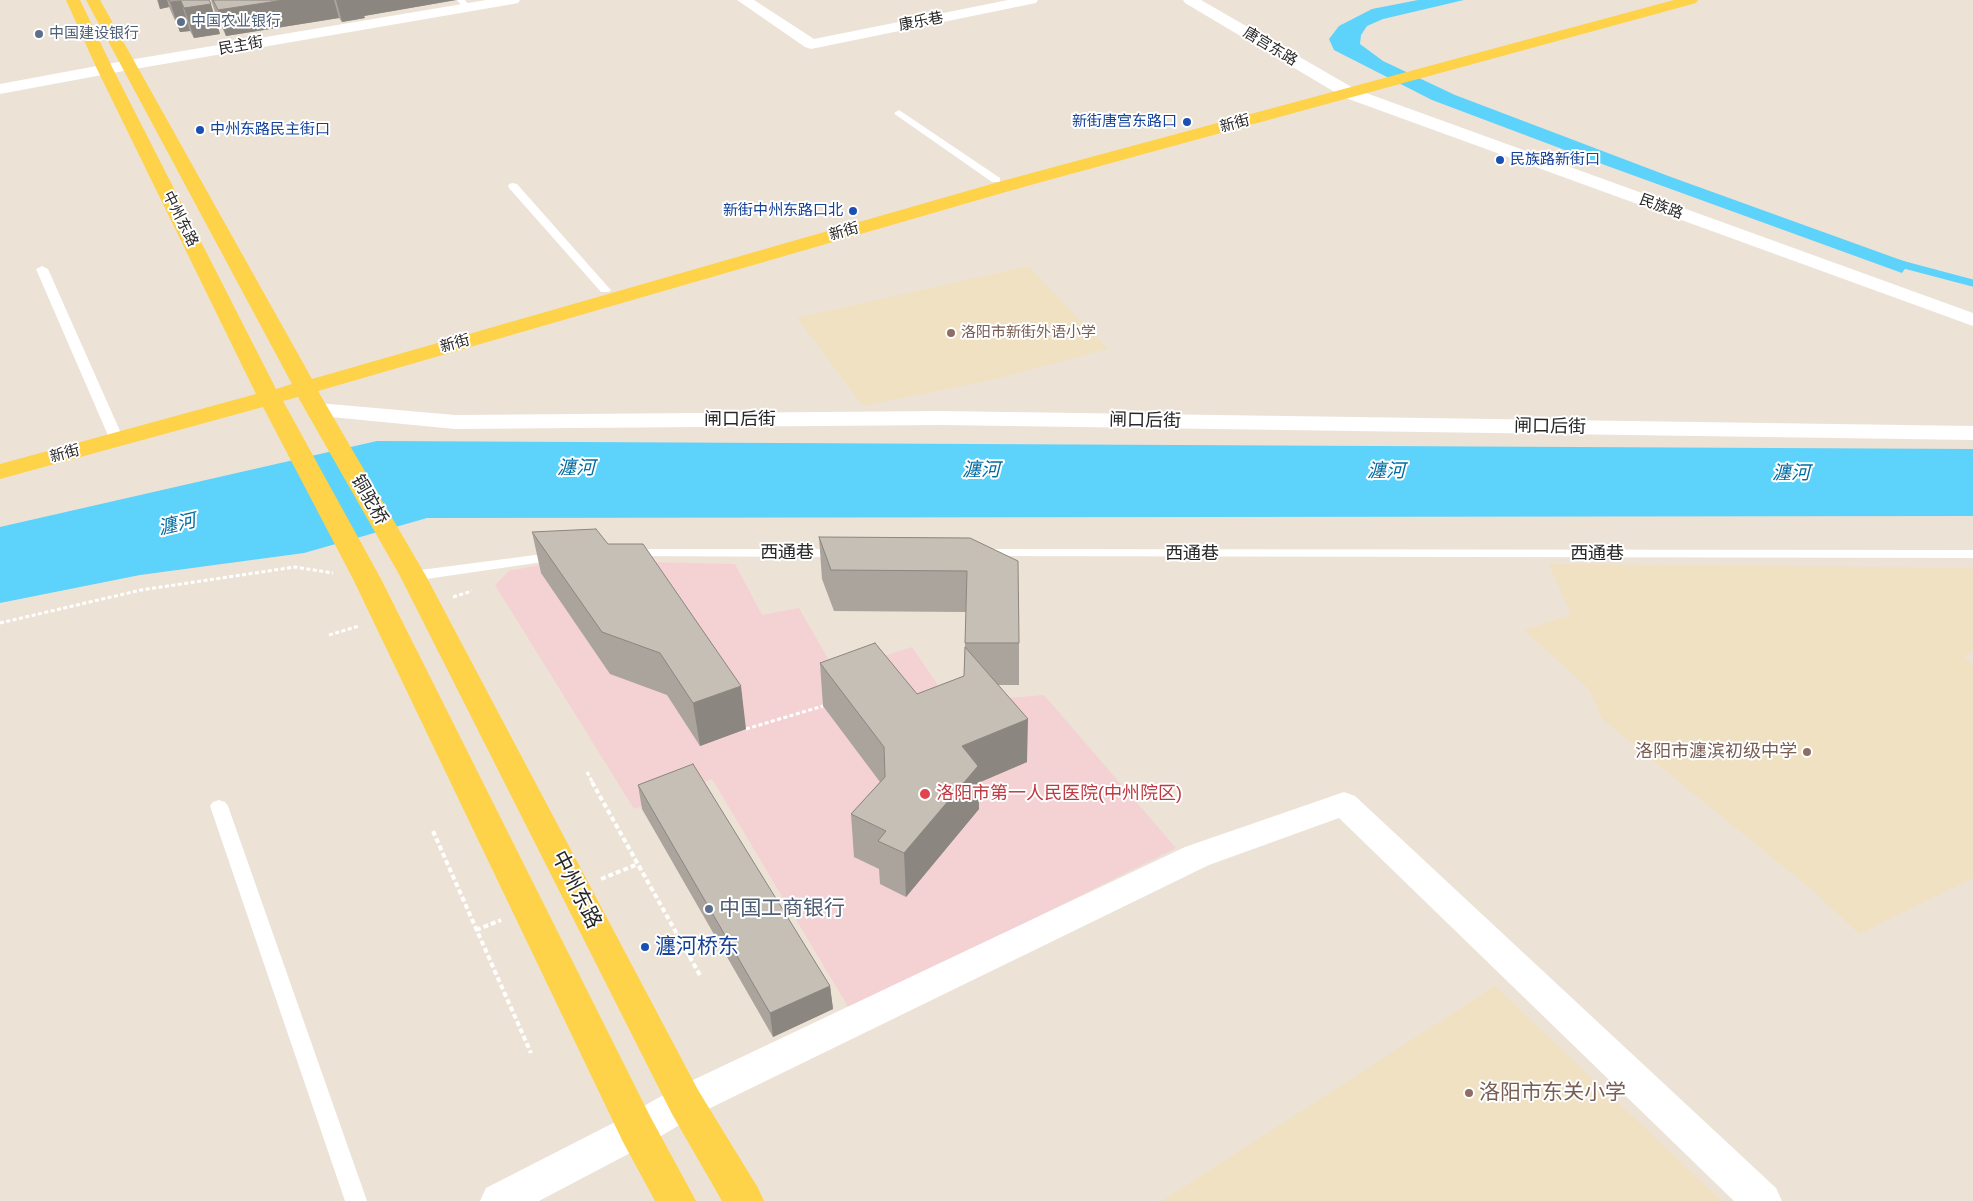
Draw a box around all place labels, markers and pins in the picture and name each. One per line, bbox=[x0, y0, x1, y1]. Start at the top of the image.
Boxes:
place label: 中国农业银行 bbox=[191, 13, 281, 31]
marker: 中国农业银行 bbox=[175, 16, 187, 28]
place label: 中国建设银行 bbox=[49, 25, 139, 43]
marker: 中国建设银行 bbox=[33, 28, 45, 40]
place label: 新街唐宫东路口 bbox=[1072, 113, 1177, 131]
marker: 新街唐宫东路口 bbox=[1181, 116, 1193, 128]
place label: 中州东路民主街口 bbox=[210, 121, 330, 139]
marker: 中州东路民主街口 bbox=[194, 124, 206, 136]
place label: 民族路新街口 bbox=[1510, 151, 1600, 169]
marker: 民族路新街口 bbox=[1494, 154, 1506, 166]
place label: 新街中州东路口北 bbox=[723, 202, 843, 220]
marker: 新街中州东路口北 bbox=[847, 205, 859, 217]
place label: 洛阳市新街外语小学 bbox=[961, 324, 1096, 342]
marker: 洛阳市新街外语小学 bbox=[945, 327, 957, 339]
place label: 洛阳市瀍滨初级中学 bbox=[1635, 741, 1797, 763]
marker: 洛阳市瀍滨初级中学 bbox=[1801, 746, 1813, 758]
place label: 洛阳市第一人民医院(中州院区) bbox=[936, 783, 1182, 805]
marker: 洛阳市第一人民医院(中州院区) bbox=[918, 787, 932, 801]
place label: 中国工商银行 bbox=[719, 896, 845, 922]
marker: 中国工商银行 bbox=[703, 903, 715, 915]
place label: 瀍河桥东 bbox=[655, 934, 739, 960]
marker: 瀍河桥东 bbox=[639, 941, 651, 953]
place label: 洛阳市东关小学 bbox=[1479, 1080, 1626, 1106]
marker: 洛阳市东关小学 bbox=[1463, 1087, 1475, 1099]

